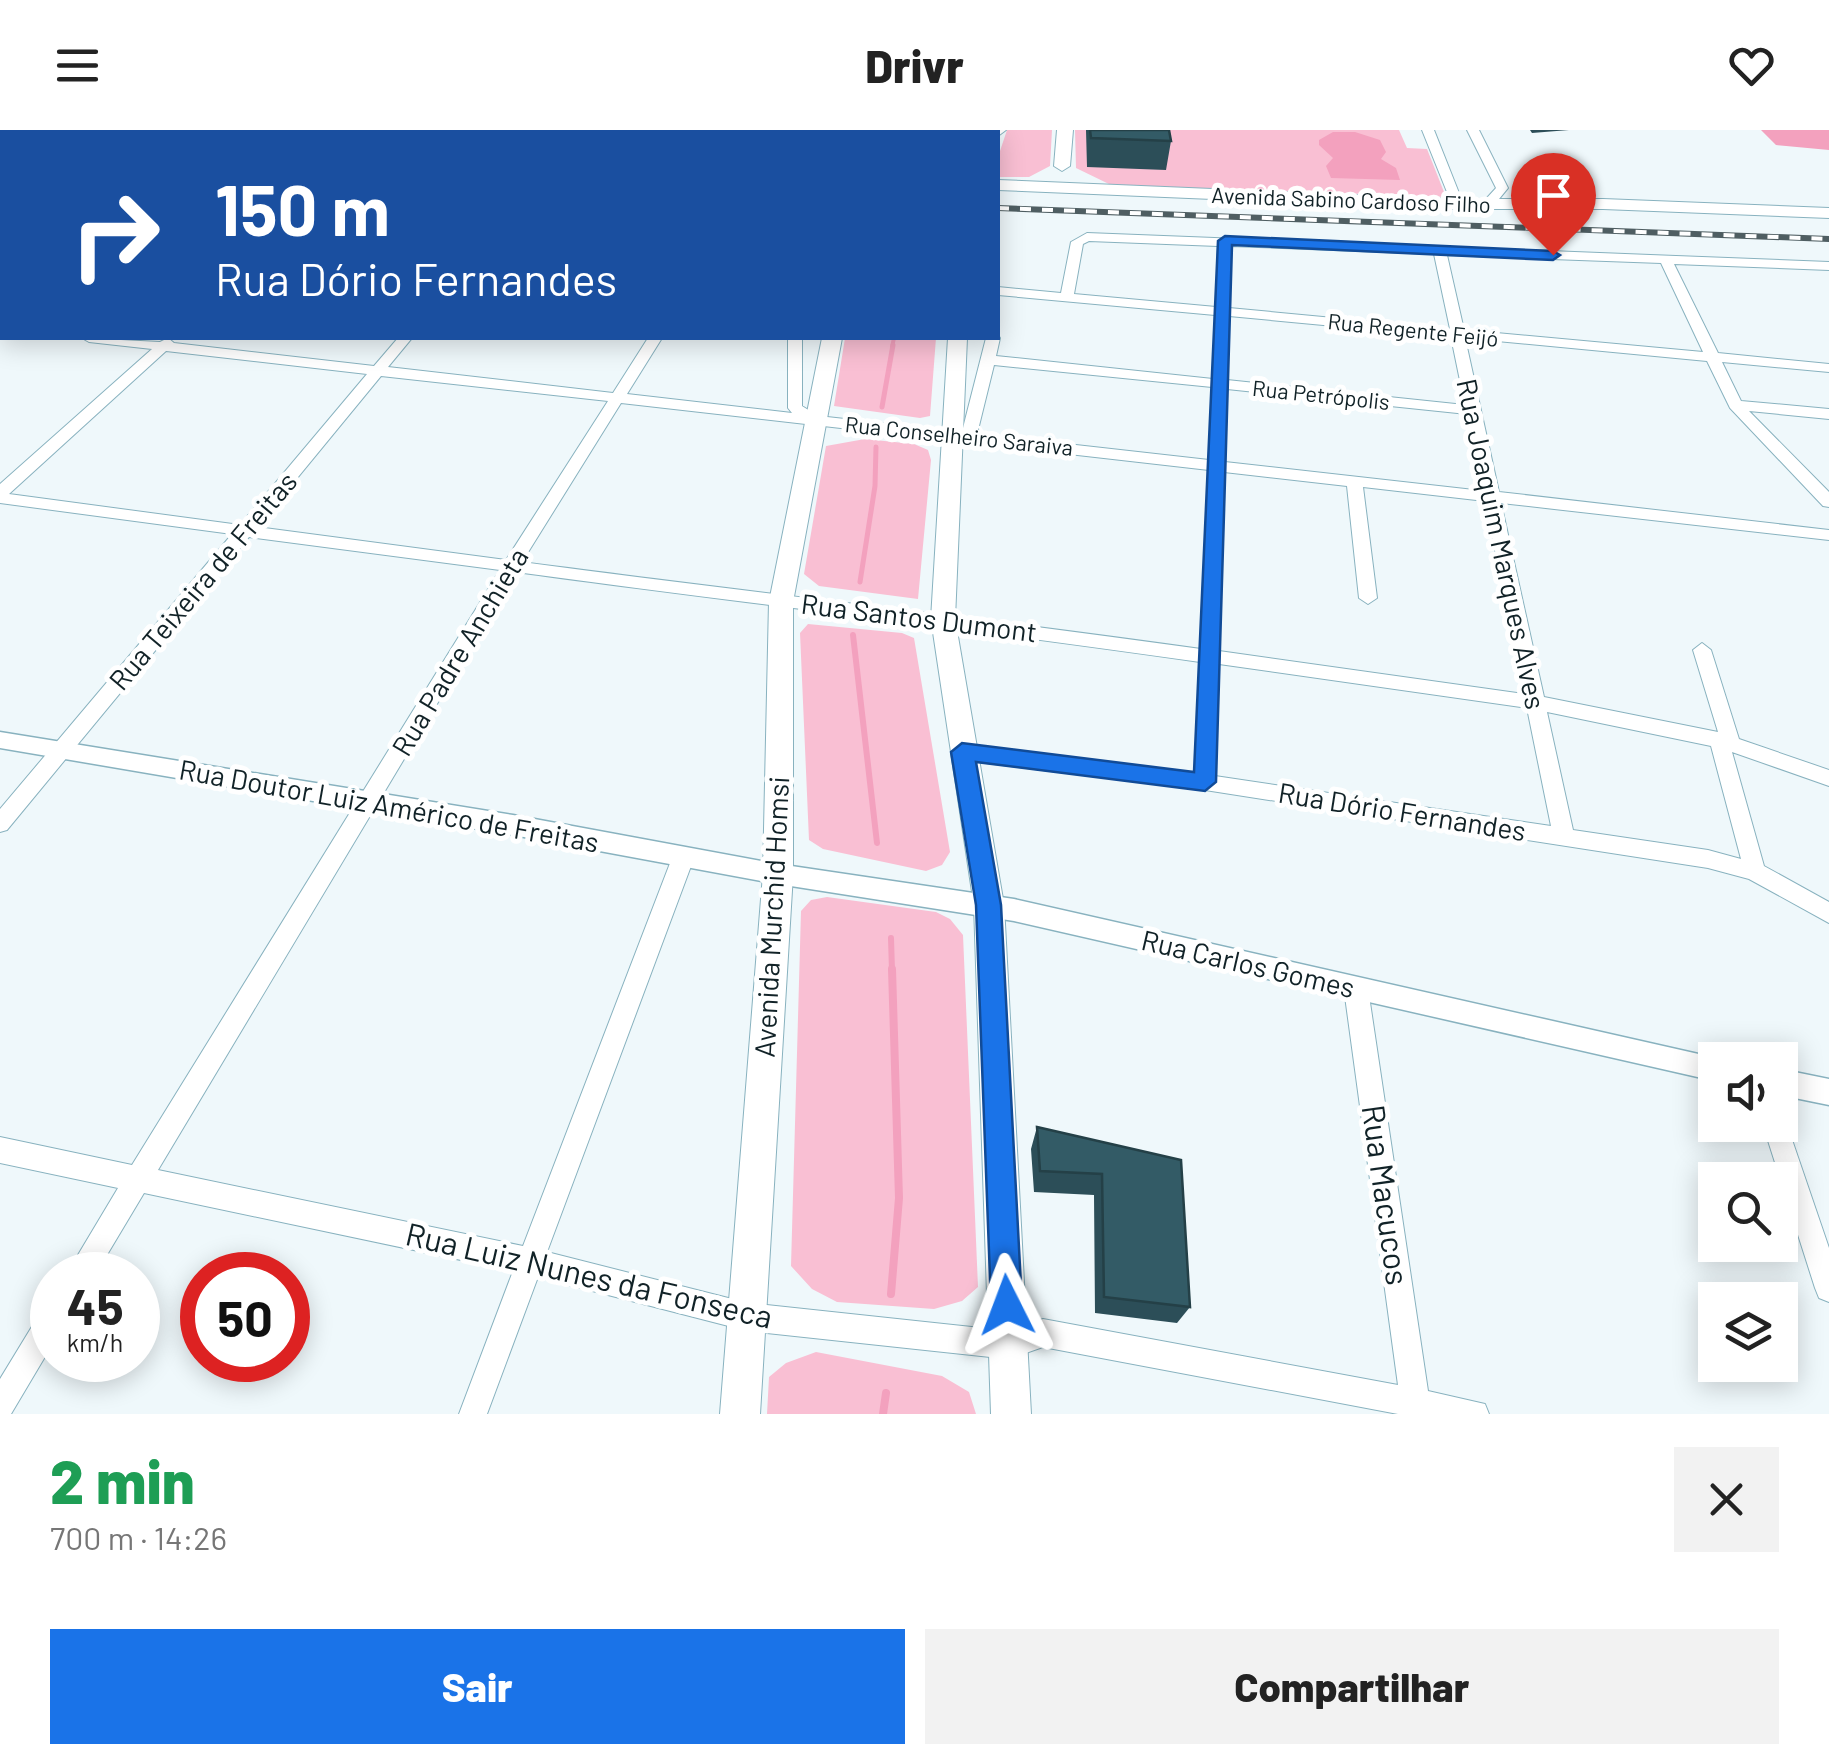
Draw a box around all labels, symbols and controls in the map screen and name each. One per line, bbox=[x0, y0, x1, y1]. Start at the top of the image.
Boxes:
icon: menu bbox=[50, 38, 105, 93]
text: Drivr bbox=[865, 38, 964, 92]
icon: heart bbox=[1724, 38, 1779, 93]
pin bbox=[1511, 153, 1596, 256]
text: 150 m bbox=[215, 166, 390, 250]
icon: arrive bbox=[1526, 168, 1581, 223]
icon: right bbox=[50, 170, 180, 300]
street label: Avenida Sabino Cardoso Filho bbox=[1211, 181, 1491, 217]
text: Rua Dório Fernandes bbox=[215, 251, 617, 305]
street label: Rua Regente Feijó bbox=[1327, 307, 1500, 351]
street label: Rua Petrópolis bbox=[1251, 374, 1391, 414]
street label: Rua Joaquim Marques Alves bbox=[1450, 375, 1554, 712]
street label: Rua Conselheiro Saraiva bbox=[844, 410, 1074, 460]
street label: Rua Teixeira de Freitas bbox=[101, 464, 303, 696]
street label: Rua Padre Anchieta bbox=[384, 541, 535, 762]
street label: Rua Santos Dumont bbox=[799, 586, 1039, 648]
street label: Rua Doutor Luiz Américo de Freitas bbox=[177, 751, 602, 859]
street label: Rua Dório Fernandes bbox=[1276, 775, 1528, 847]
street label: Avenida Murchid Homsi bbox=[747, 776, 795, 1058]
street label: Rua Carlos Gomes bbox=[1138, 922, 1358, 1004]
map controls bbox=[1698, 1042, 1798, 1382]
button: sound bbox=[1698, 1042, 1798, 1142]
street label: Rua Macucos bbox=[1356, 1102, 1418, 1287]
button: search bbox=[1698, 1162, 1798, 1262]
street label: Rua Luiz Nunes da Fonseca bbox=[402, 1213, 777, 1335]
speed limit sign: 50 bbox=[180, 1252, 310, 1382]
position arrow bbox=[955, 1253, 1059, 1357]
text: 45 bbox=[66, 1275, 124, 1335]
button: layers bbox=[1698, 1282, 1798, 1382]
text: km/h bbox=[67, 1327, 123, 1357]
text: 2 min bbox=[50, 1444, 195, 1516]
button: close bbox=[1674, 1447, 1779, 1552]
text: 700 m · 14:26 bbox=[50, 1518, 227, 1556]
button: Sair bbox=[50, 1629, 905, 1744]
button: Compartilhar bbox=[925, 1629, 1779, 1744]

